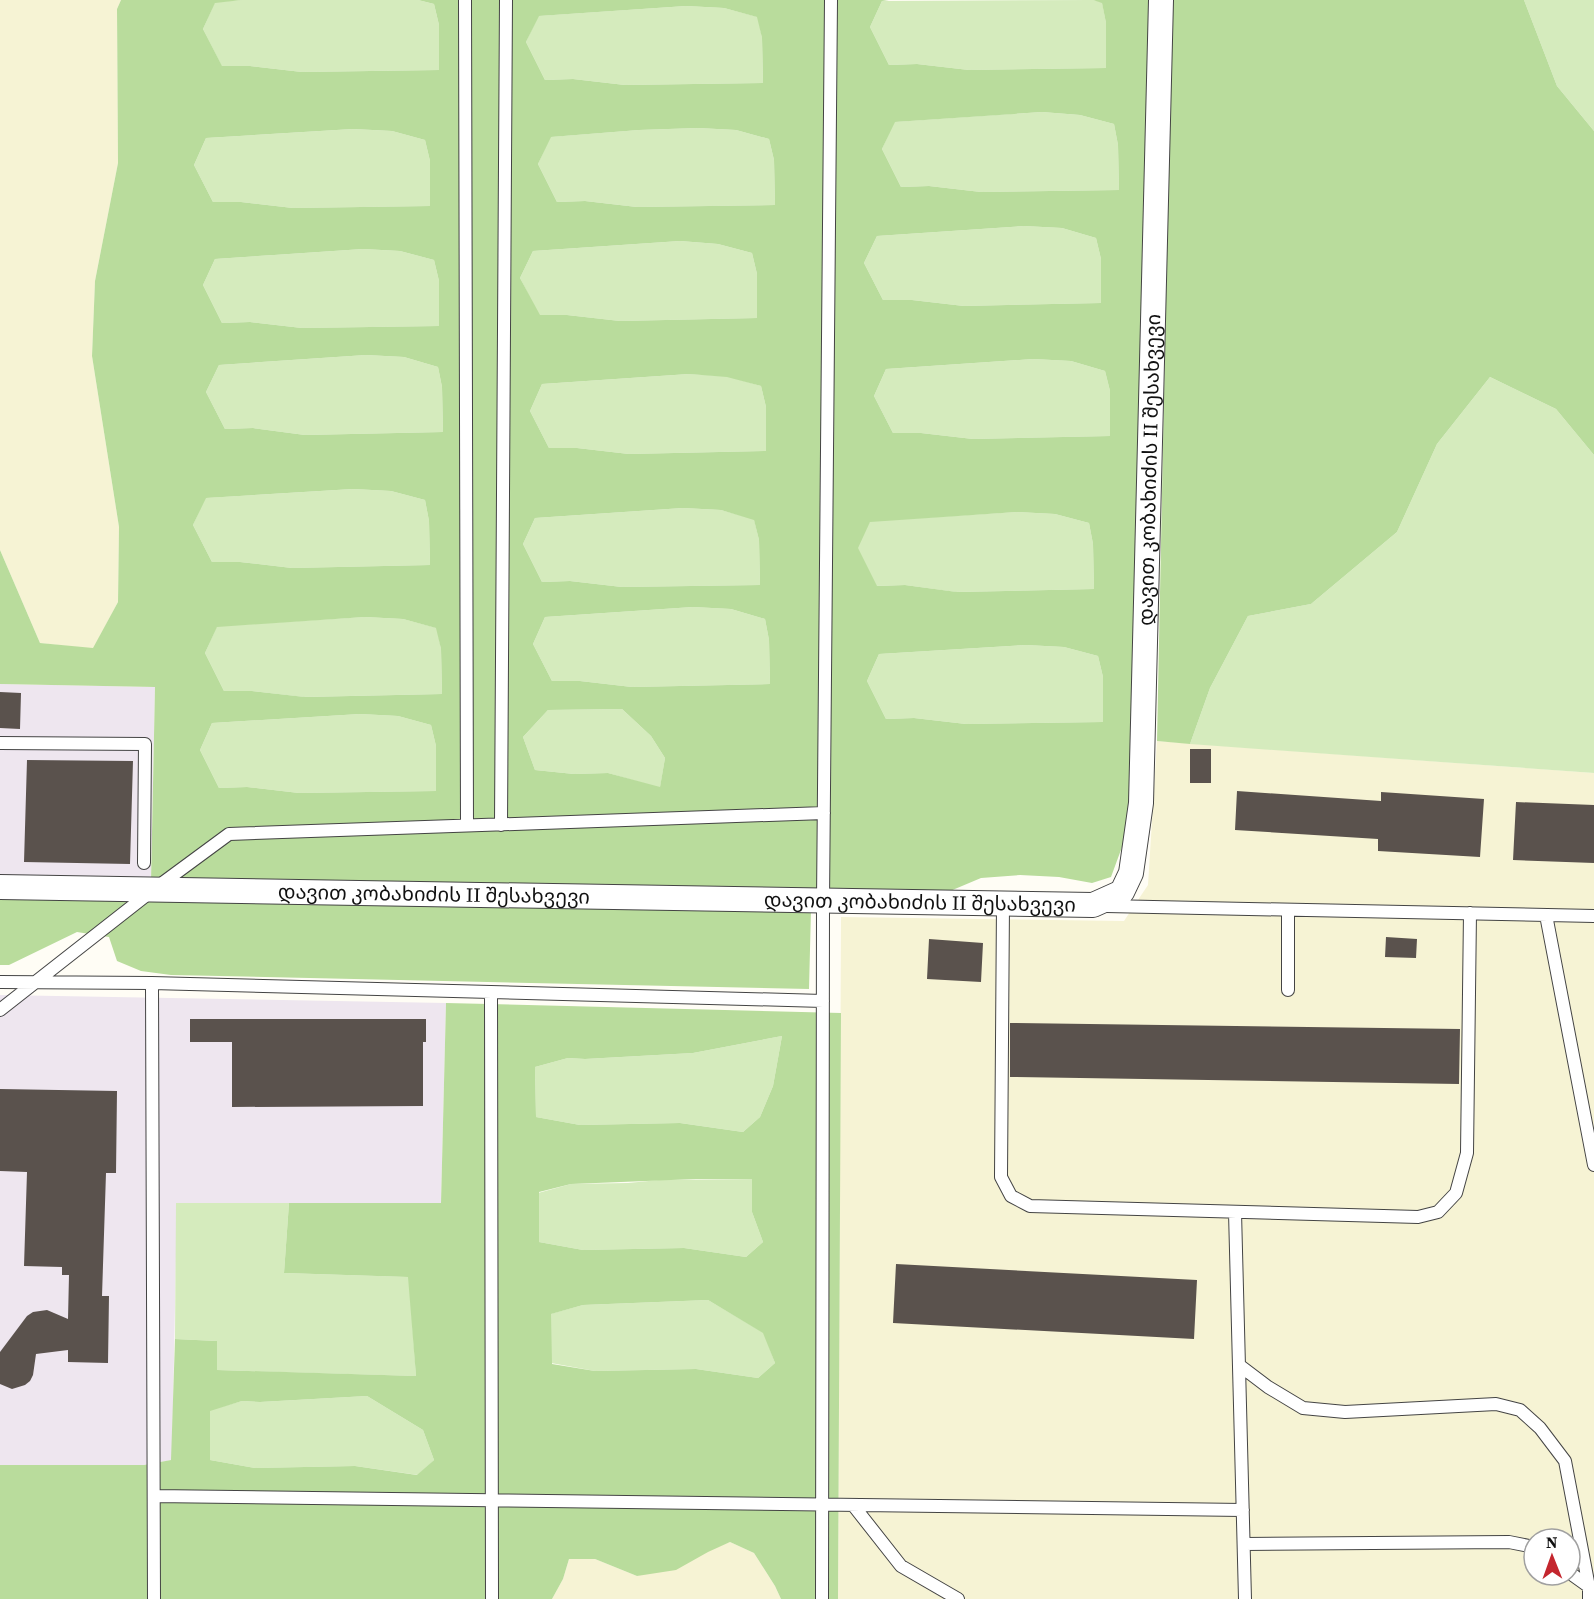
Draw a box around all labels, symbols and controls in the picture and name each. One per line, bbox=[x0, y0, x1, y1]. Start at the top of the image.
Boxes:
street label: დავით კობახიძის II შესახვევი bbox=[1131, 313, 1167, 626]
street label: დავით კობახიძის II შესახვევი bbox=[278, 878, 590, 911]
street label: დავით კობახიძის II შესახვევი bbox=[764, 886, 1076, 919]
north arrow bbox=[1522, 1527, 1582, 1587]
text: N bbox=[1546, 1531, 1558, 1553]

